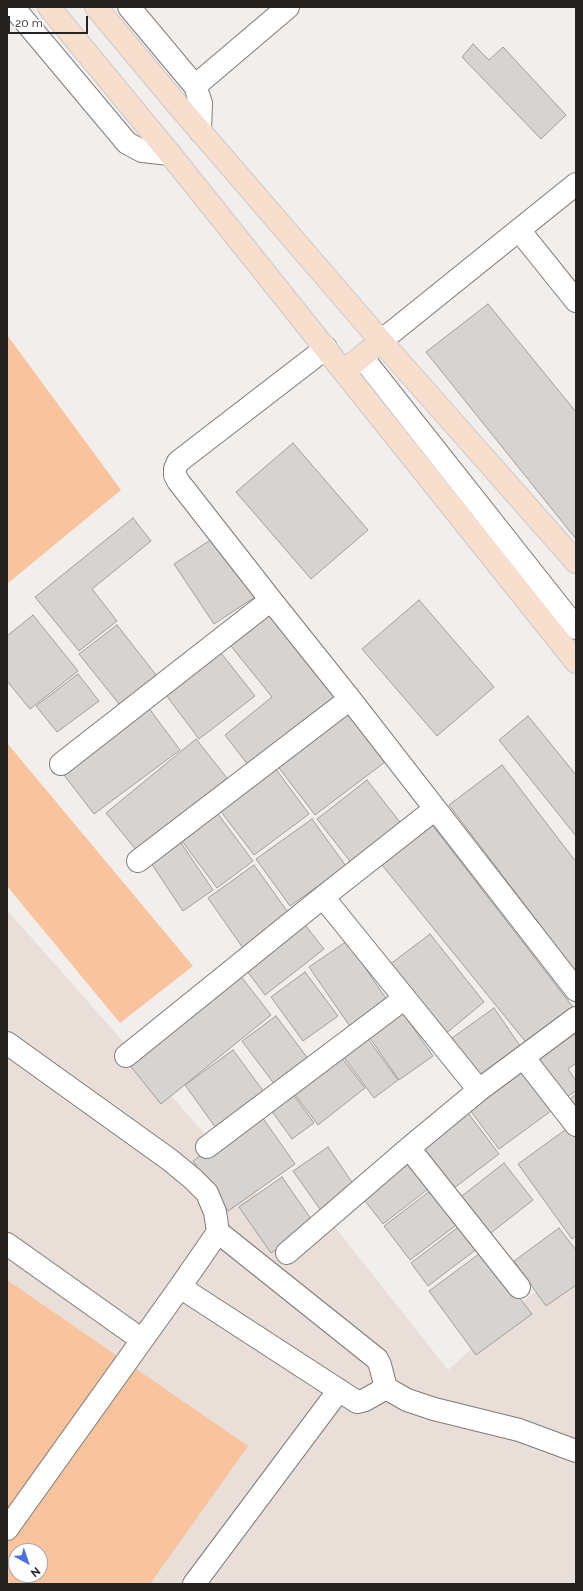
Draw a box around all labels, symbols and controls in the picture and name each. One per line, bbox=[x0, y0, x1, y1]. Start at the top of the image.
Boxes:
scale bar bbox=[10, 8, 90, 34]
text: 20 m bbox=[15, 16, 43, 30]
north arrow bbox=[8, 1543, 48, 1583]
text: N bbox=[28, 1564, 43, 1579]

